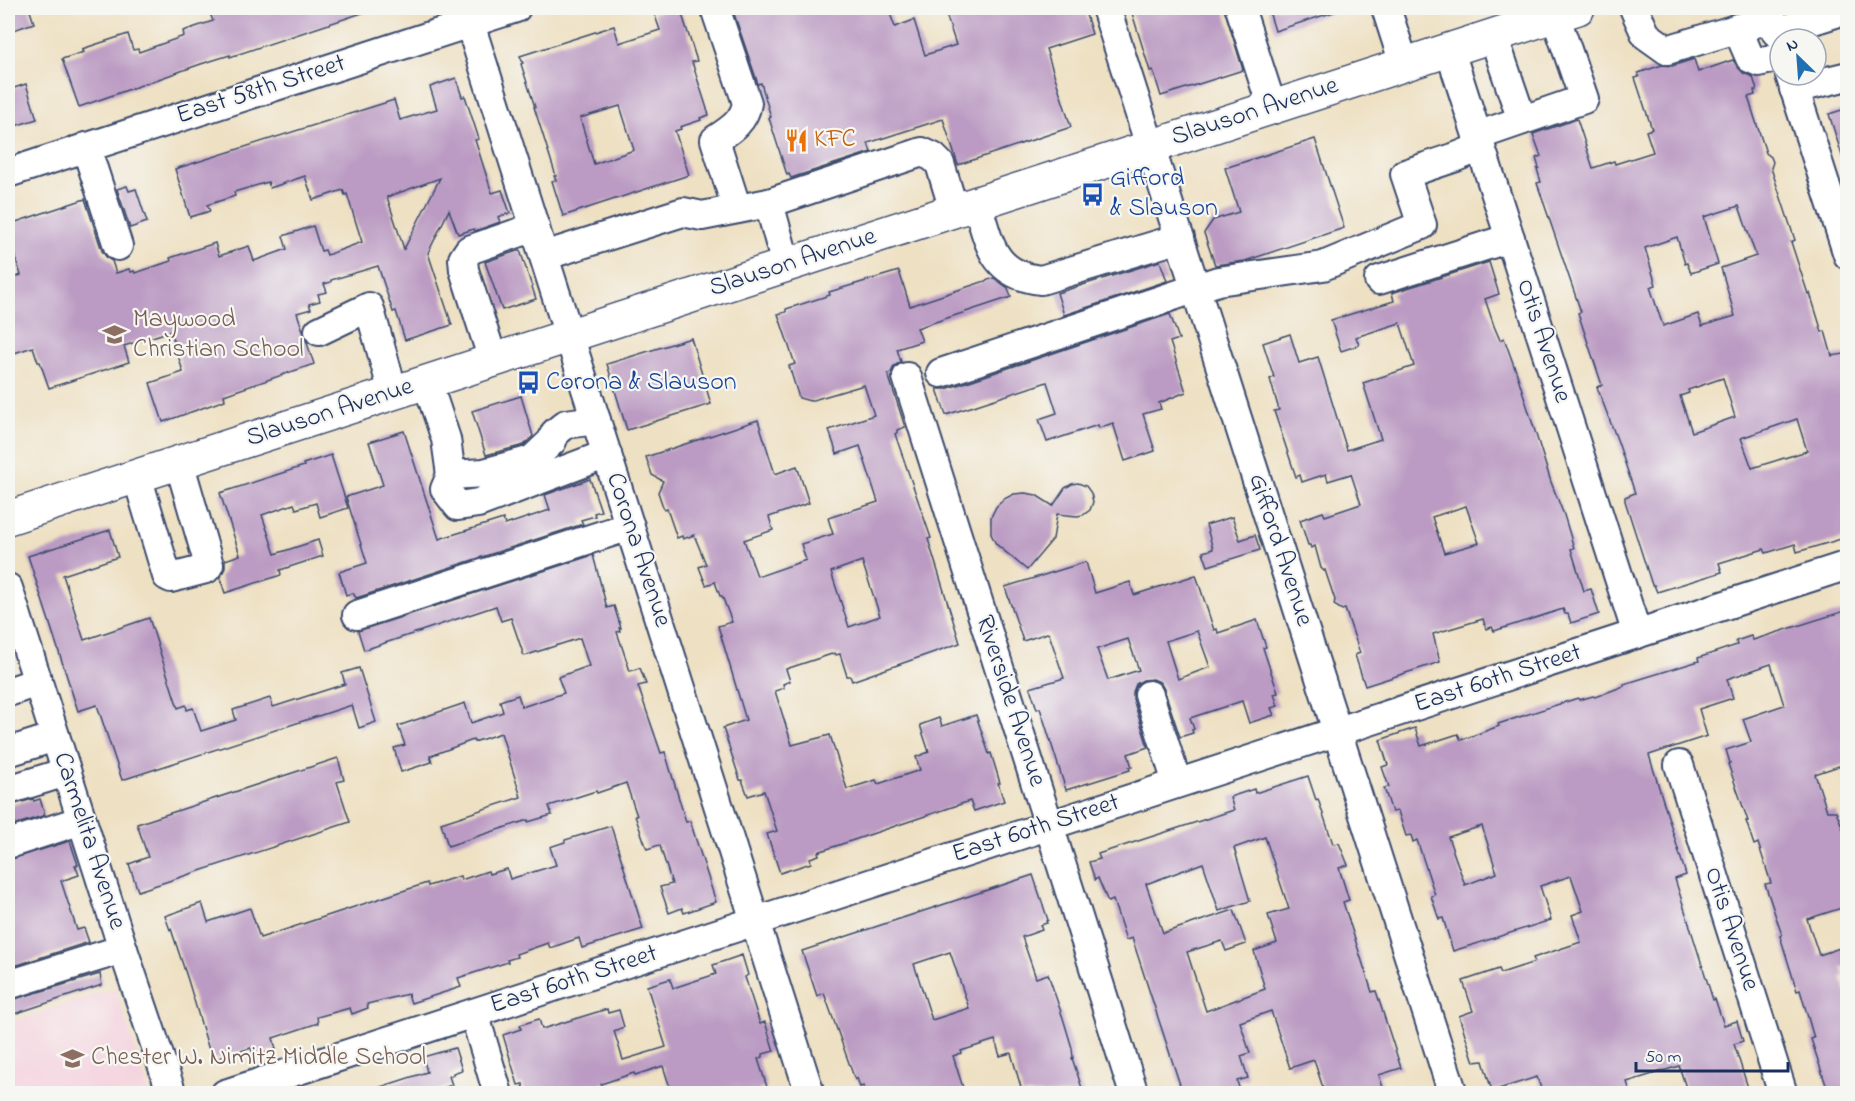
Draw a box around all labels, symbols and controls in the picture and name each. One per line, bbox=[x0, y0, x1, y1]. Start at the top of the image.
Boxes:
north arrow bbox=[1768, 27, 1828, 87]
text: N bbox=[1783, 32, 1803, 58]
street label: East 58th Street bbox=[171, 45, 351, 135]
street label: Slauson Avenue bbox=[1167, 67, 1344, 157]
place label: KFC bbox=[814, 121, 856, 159]
restaurant icon: KFC bbox=[783, 127, 809, 153]
place label: Gifford & Slauson bbox=[1110, 160, 1218, 228]
bus stop icon: Gifford & Slauson bbox=[1079, 181, 1105, 207]
street label: Slauson Avenue bbox=[705, 218, 882, 308]
street label: Otis Avenue bbox=[1505, 274, 1581, 408]
place label: Maywood Christian School bbox=[133, 301, 304, 369]
school or university icon: Maywood Christian School bbox=[102, 322, 128, 348]
place label: Corona & Slauson bbox=[546, 364, 737, 402]
street label: Slauson Avenue bbox=[242, 368, 419, 458]
bus stop icon: Corona & Slauson bbox=[515, 370, 541, 396]
street label: Corona Avenue bbox=[595, 468, 681, 633]
street label: Gifford Avenue bbox=[1237, 469, 1323, 632]
street label: Riverside Avenue bbox=[964, 610, 1056, 792]
street label: East 60th Street bbox=[1409, 634, 1587, 724]
street label: Carmelita Avenue bbox=[42, 748, 136, 935]
street label: East 60th Street bbox=[947, 784, 1125, 874]
street label: Otis Avenue bbox=[1693, 862, 1769, 996]
street label: East 60th Street bbox=[485, 935, 663, 1025]
scale bar bbox=[1636, 1035, 1788, 1073]
place label: Chester W. Nimitz Middle School bbox=[91, 1039, 426, 1077]
school or university icon: Chester W. Nimitz Middle School bbox=[60, 1045, 86, 1071]
text: 50 m bbox=[1645, 1045, 1682, 1071]

